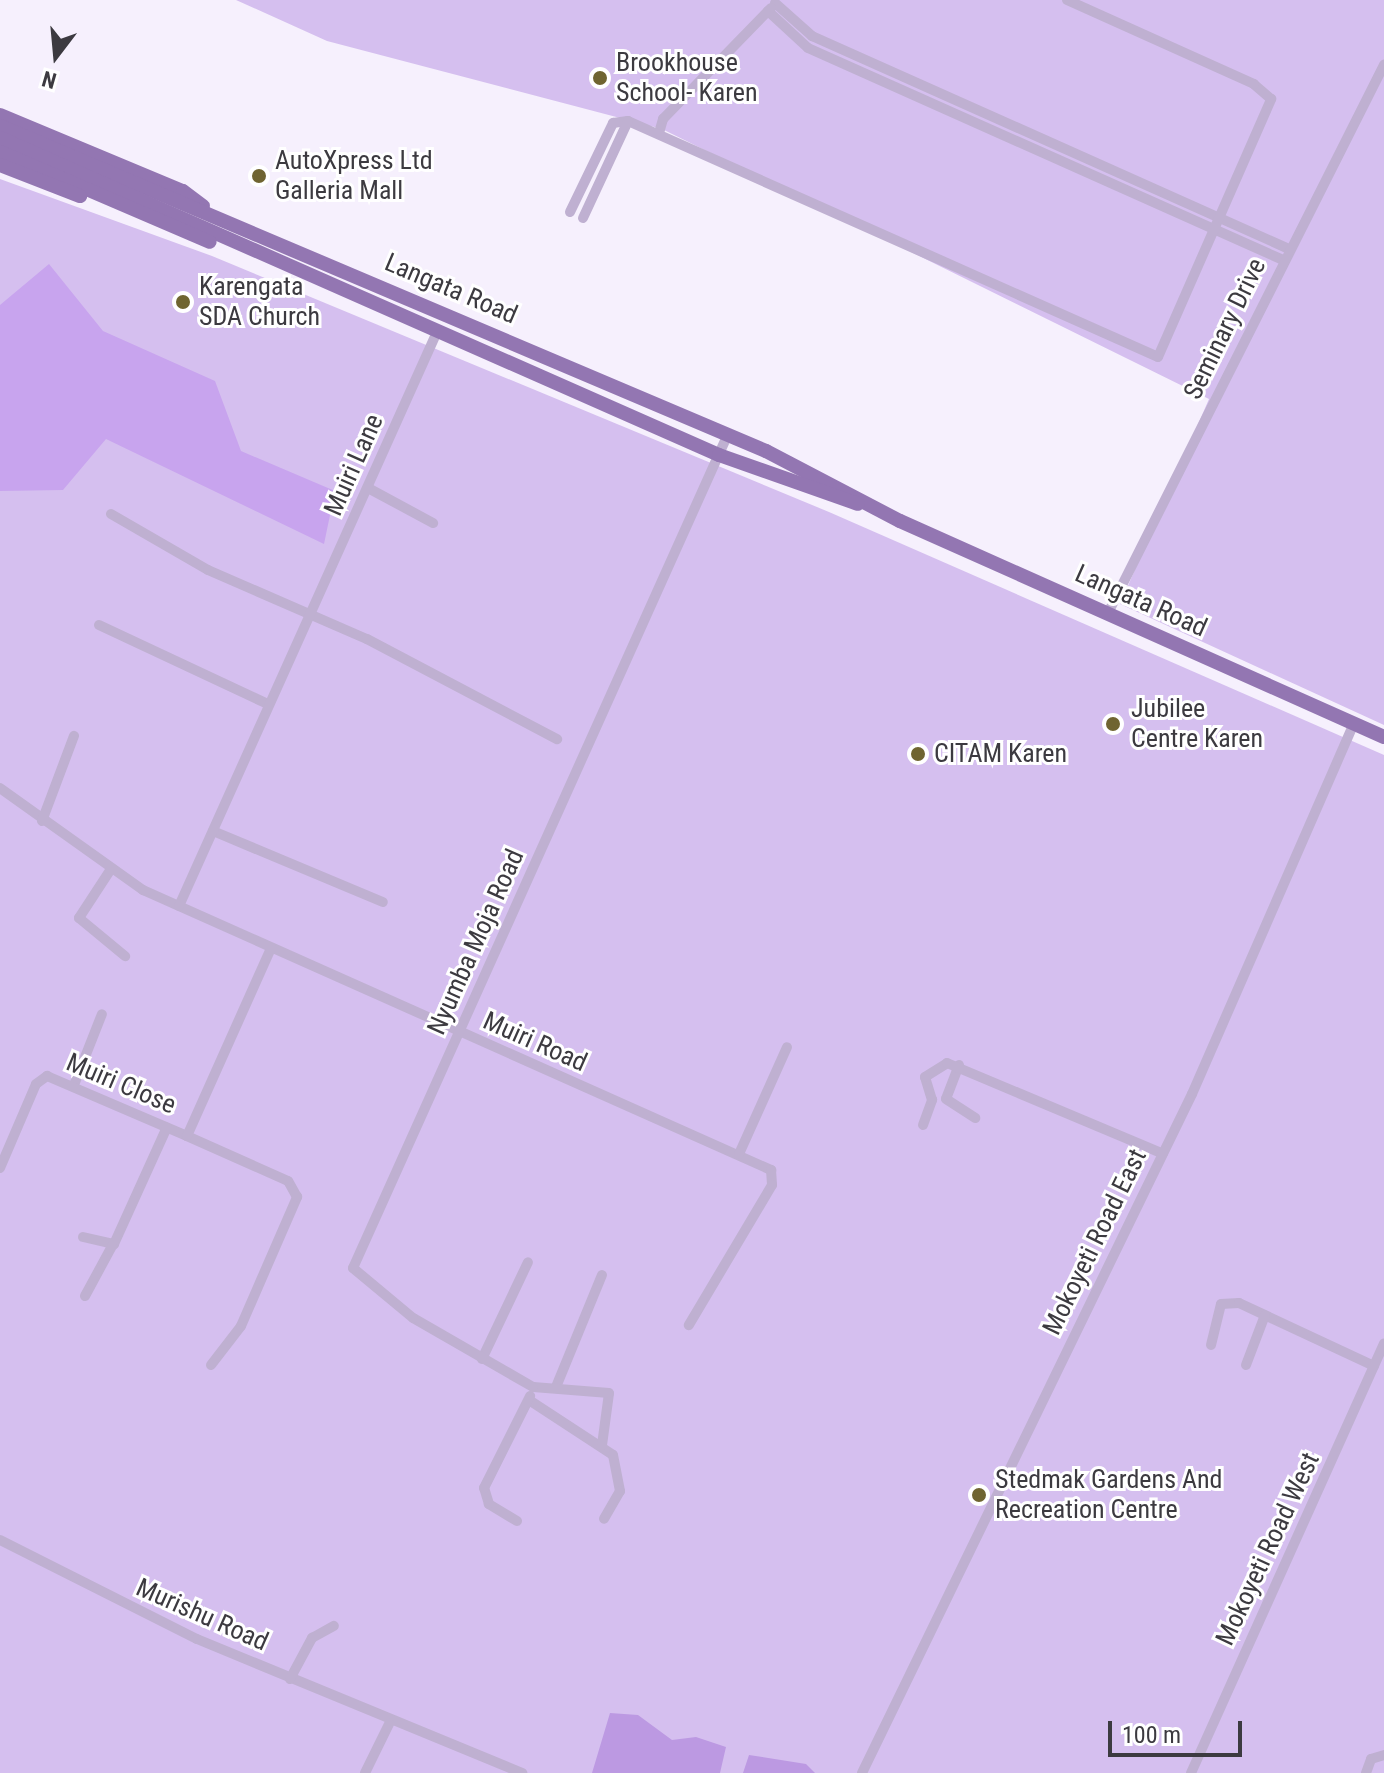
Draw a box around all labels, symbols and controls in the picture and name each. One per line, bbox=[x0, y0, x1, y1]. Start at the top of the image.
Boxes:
north arrow bbox=[16, 16, 96, 96]
place label: Brookhouse School- Karen bbox=[616, 47, 758, 108]
text: N bbox=[39, 66, 59, 93]
marker: Brookhouse School- Karen bbox=[591, 69, 609, 87]
place label: AutoXpress Ltd Galleria Mall bbox=[275, 145, 433, 206]
marker: AutoXpress Ltd Galleria Mall bbox=[250, 167, 268, 185]
street label: Langata Road bbox=[380, 247, 522, 331]
street label: Seminary Drive bbox=[1177, 253, 1273, 405]
place label: Karengata SDA Church bbox=[199, 271, 320, 332]
marker: Karengata SDA Church bbox=[174, 293, 192, 311]
street label: Muiri Lane bbox=[318, 409, 390, 521]
street label: Langata Road bbox=[1070, 558, 1212, 644]
place label: Jubilee Centre Karen bbox=[1131, 693, 1263, 754]
marker: Jubilee Centre Karen bbox=[1102, 713, 1124, 735]
place label: CITAM Karen bbox=[934, 738, 1067, 770]
marker: CITAM Karen bbox=[909, 745, 927, 763]
street label: Nyumba Moja Road bbox=[421, 845, 531, 1039]
street label: Muiri Road bbox=[478, 1005, 592, 1079]
street label: Muiri Close bbox=[62, 1047, 180, 1121]
street label: Mokoyeti Road East bbox=[1037, 1144, 1153, 1340]
street label: Mokoyeti Road West bbox=[1210, 1448, 1326, 1650]
place label: Stedmak Gardens And Recreation Centre bbox=[995, 1464, 1222, 1526]
marker: Stedmak Gardens And Recreation Centre bbox=[970, 1486, 988, 1504]
street label: Murishu Road bbox=[131, 1572, 273, 1658]
scale bar bbox=[1112, 1705, 1246, 1755]
text: 100 m bbox=[1122, 1721, 1181, 1749]

